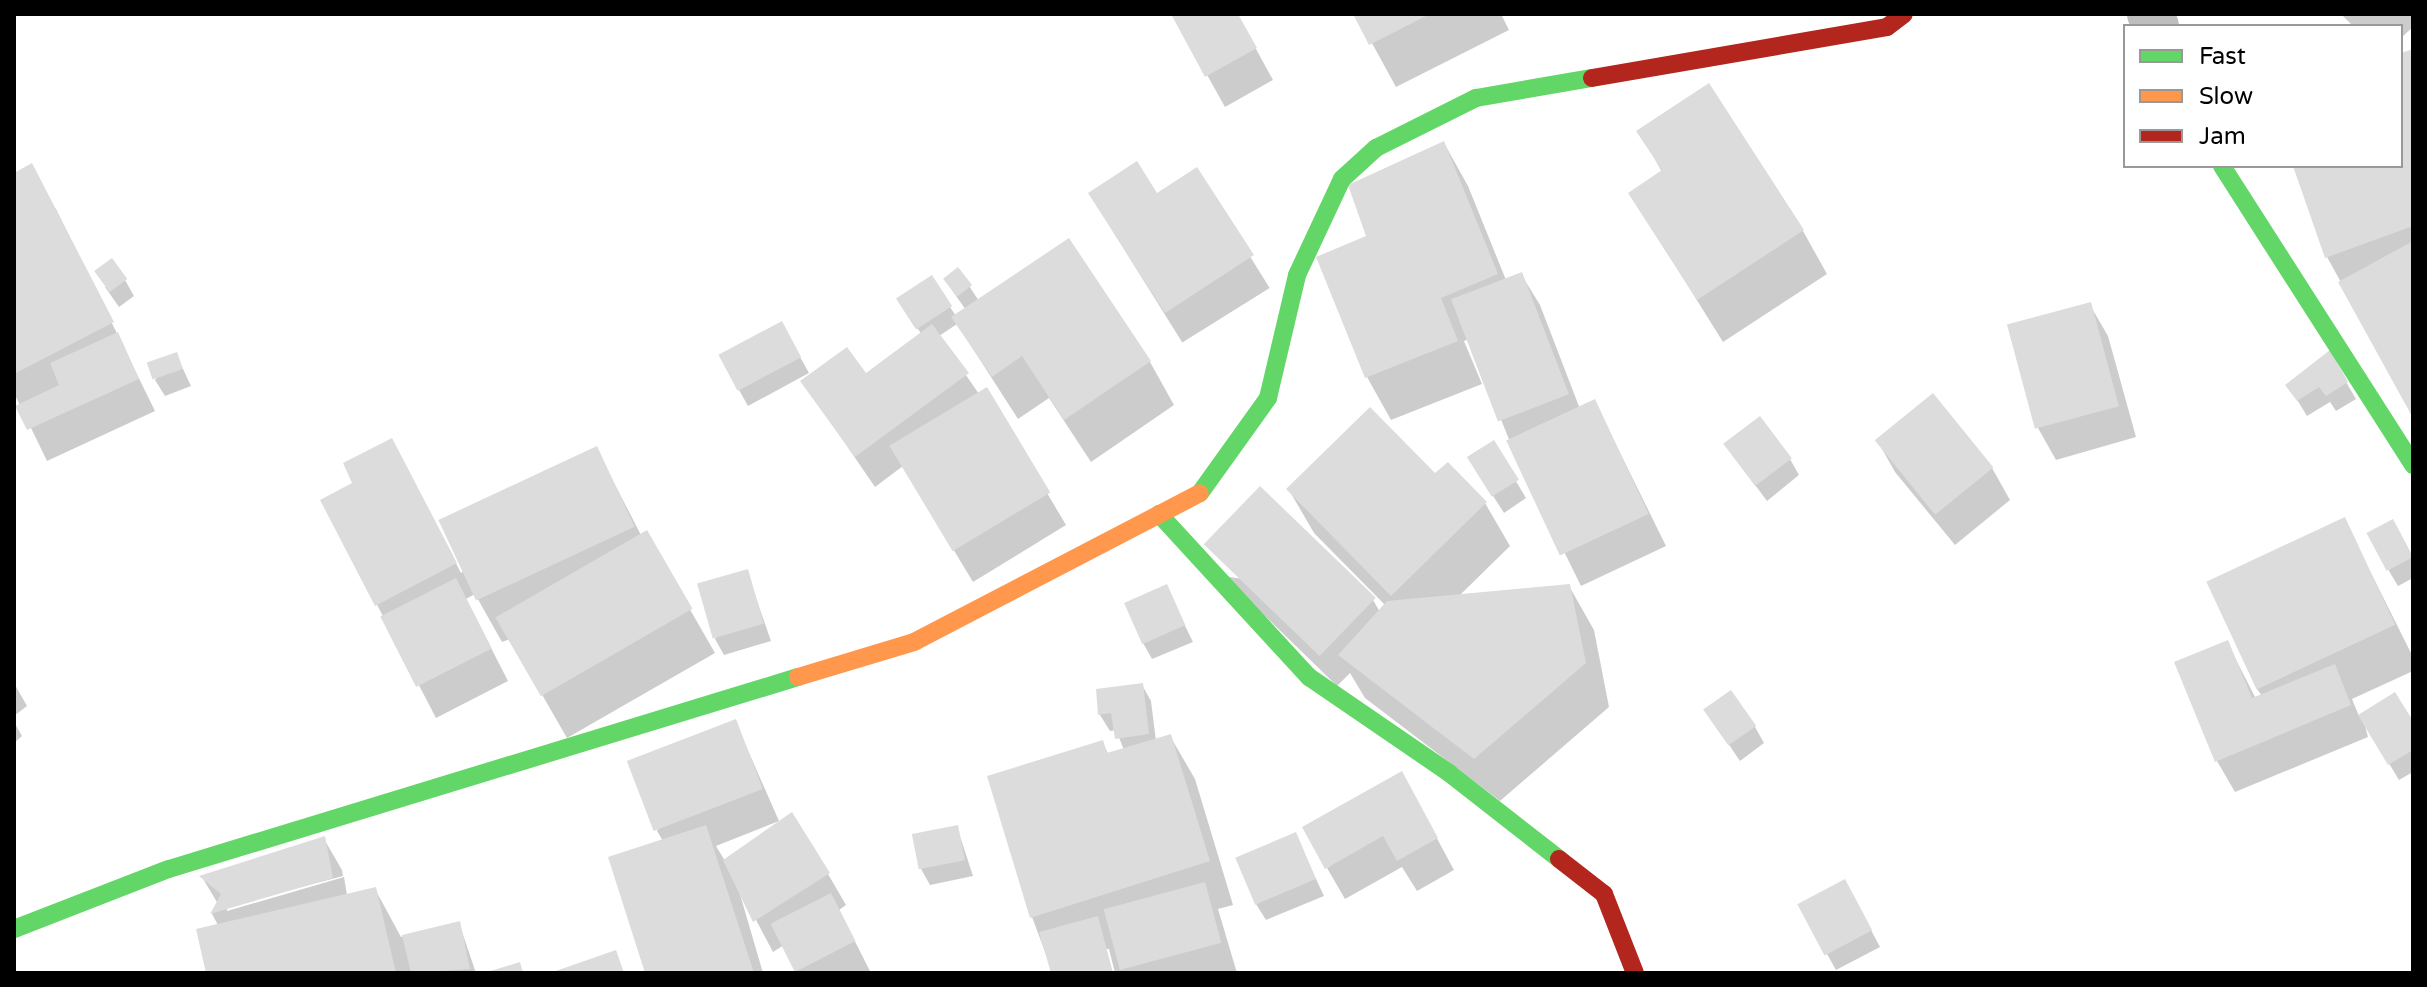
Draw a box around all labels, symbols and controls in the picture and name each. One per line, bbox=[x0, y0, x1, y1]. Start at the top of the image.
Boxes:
legend bbox=[2123, 24, 2403, 168]
text: Fast bbox=[2199, 42, 2246, 71]
text: Slow bbox=[2199, 82, 2253, 111]
text: Jam bbox=[2199, 122, 2246, 151]

